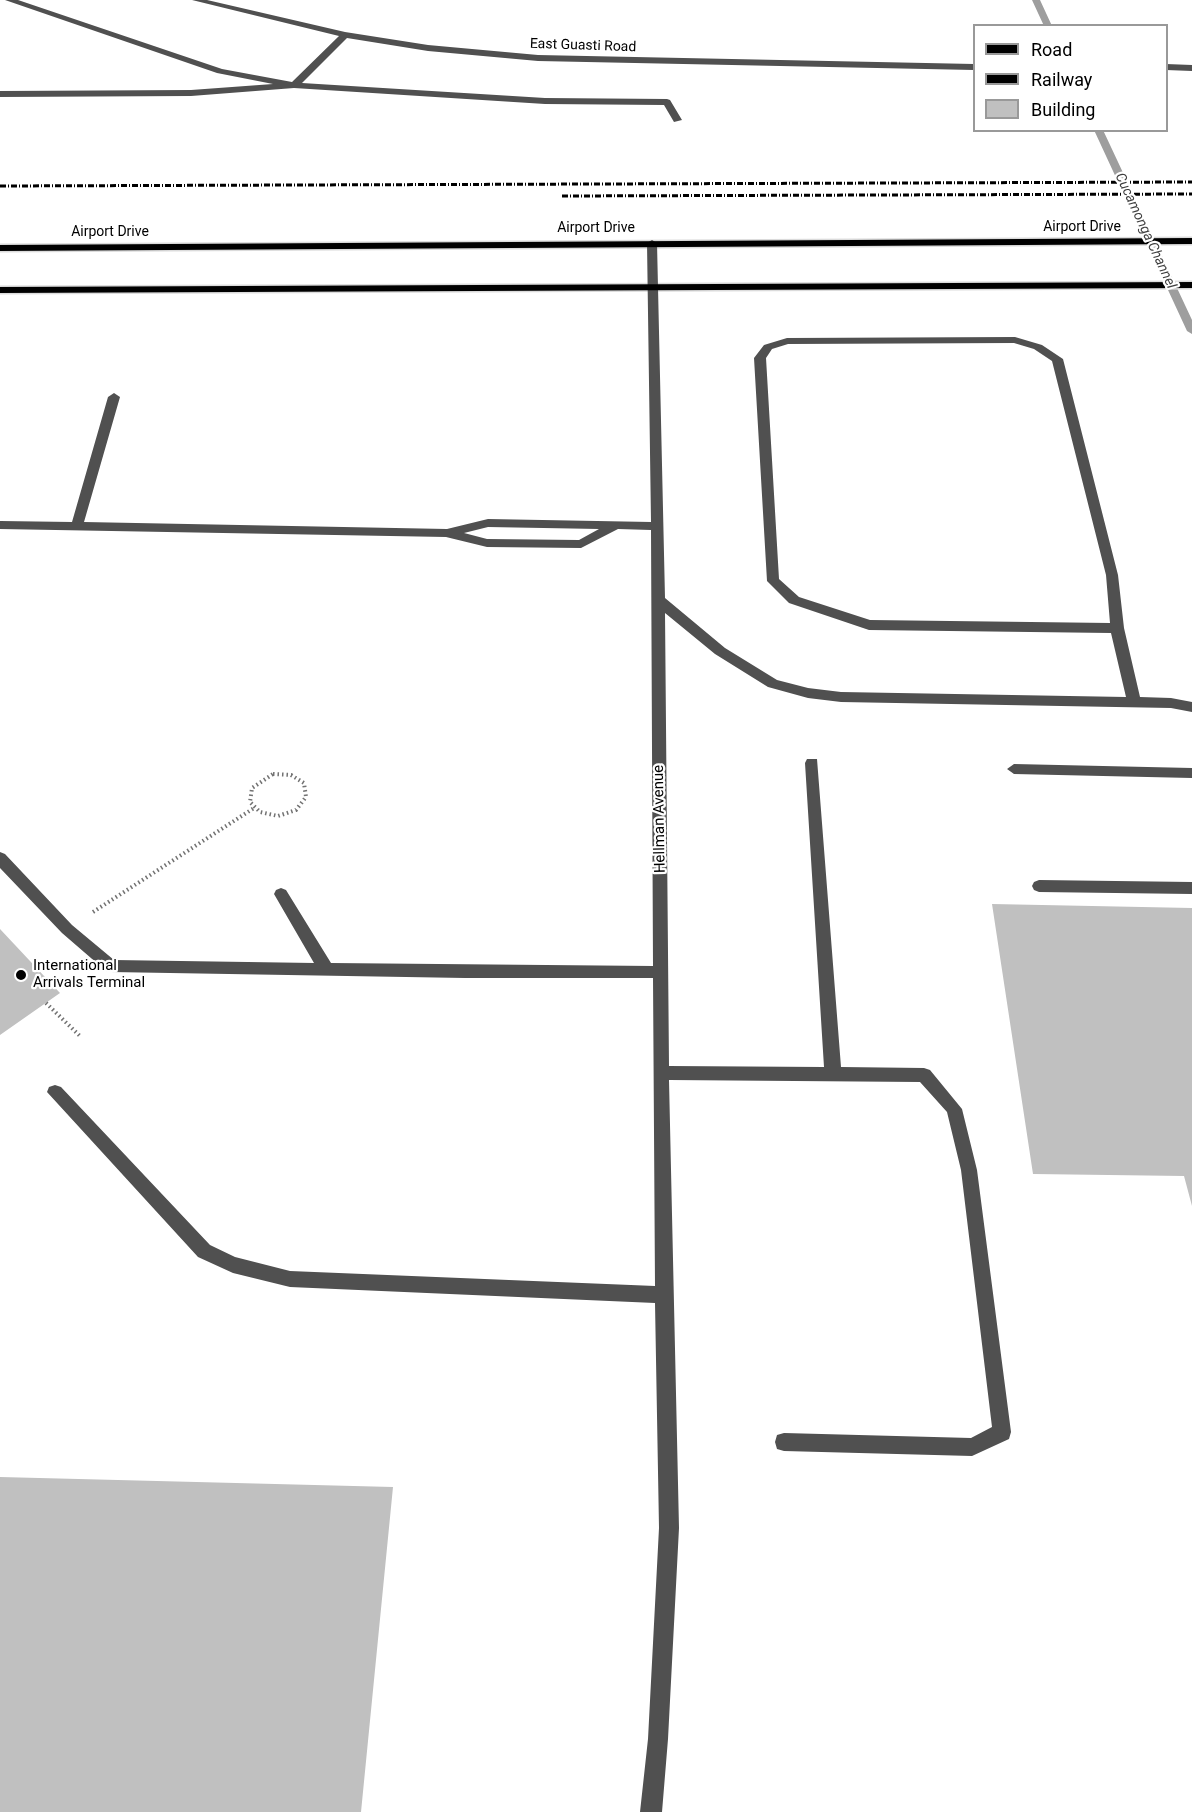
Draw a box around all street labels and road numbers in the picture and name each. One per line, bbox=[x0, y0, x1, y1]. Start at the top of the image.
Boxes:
street label: East Guasti Road bbox=[529, 36, 637, 56]
street label: Airport Drive bbox=[1043, 219, 1121, 235]
street label: Airport Drive bbox=[557, 220, 635, 236]
street label: Airport Drive bbox=[71, 224, 149, 240]
street label: Hellman Avenue bbox=[650, 765, 670, 873]

